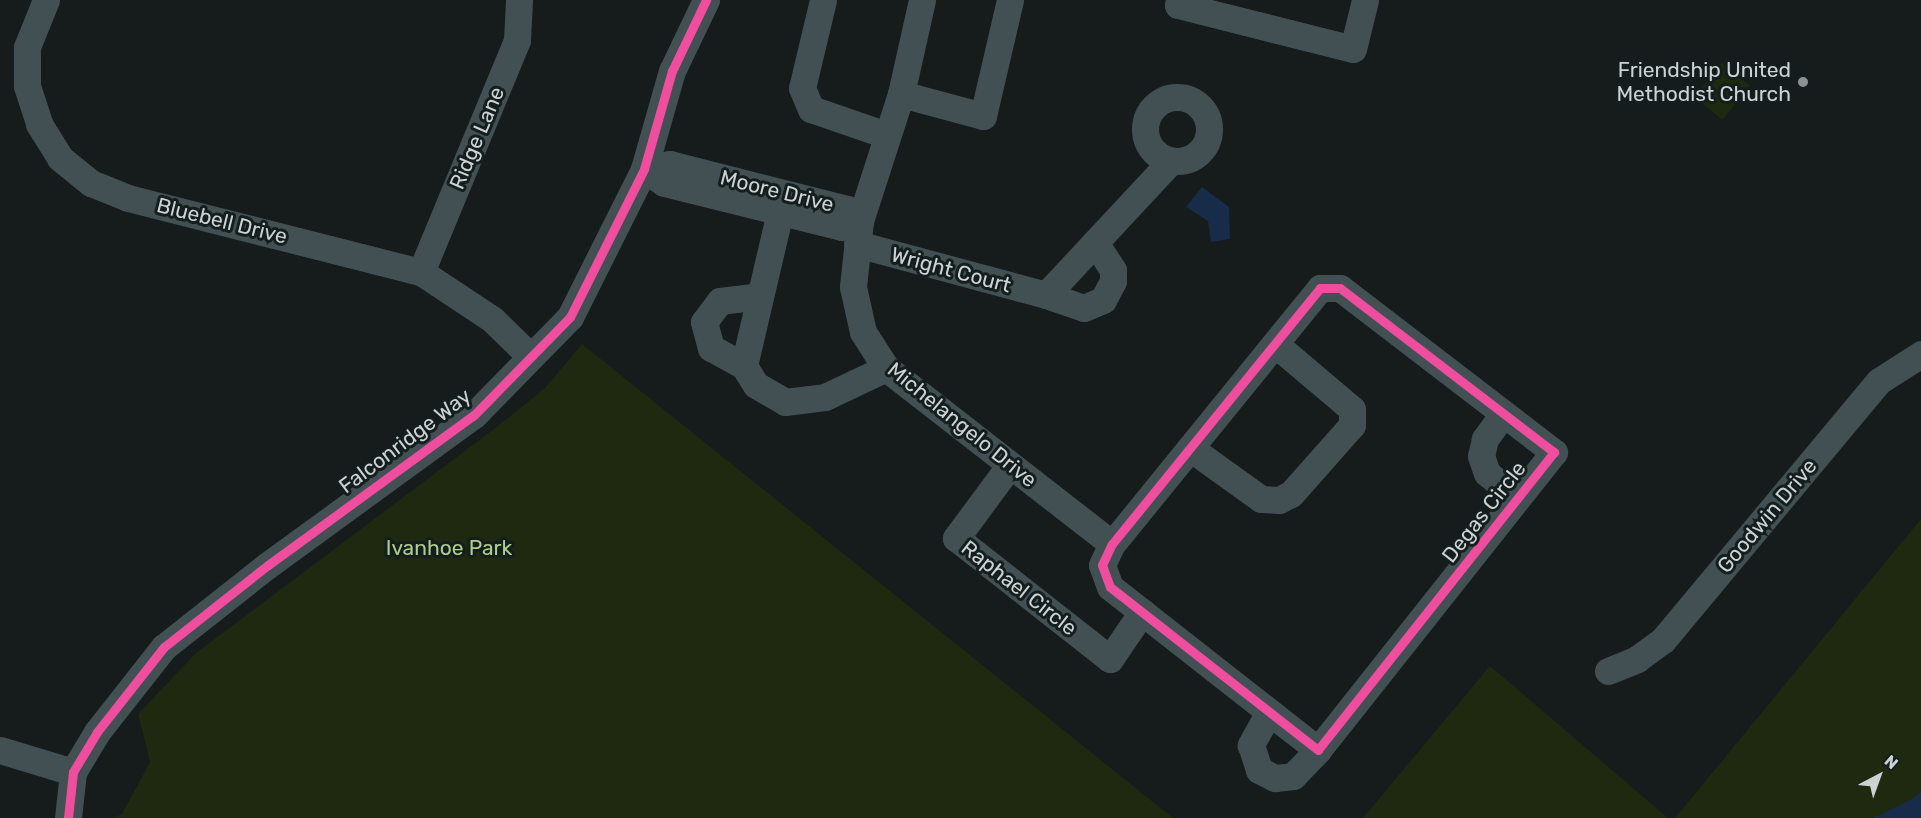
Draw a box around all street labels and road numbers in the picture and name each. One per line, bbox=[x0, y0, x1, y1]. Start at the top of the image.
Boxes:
street label: Ridge Lane bbox=[444, 83, 510, 193]
street label: Moore Drive bbox=[718, 165, 836, 217]
street label: Bluebell Drive bbox=[154, 193, 290, 249]
street label: Wright Court bbox=[888, 242, 1014, 298]
street label: Michelangelo Drive bbox=[882, 357, 1042, 493]
street label: Falconridge Way bbox=[334, 383, 476, 499]
street label: Goodwin Drive bbox=[1712, 454, 1822, 578]
street label: Degas Circle bbox=[1437, 456, 1531, 568]
street label: Raphael Circle bbox=[956, 535, 1082, 641]

